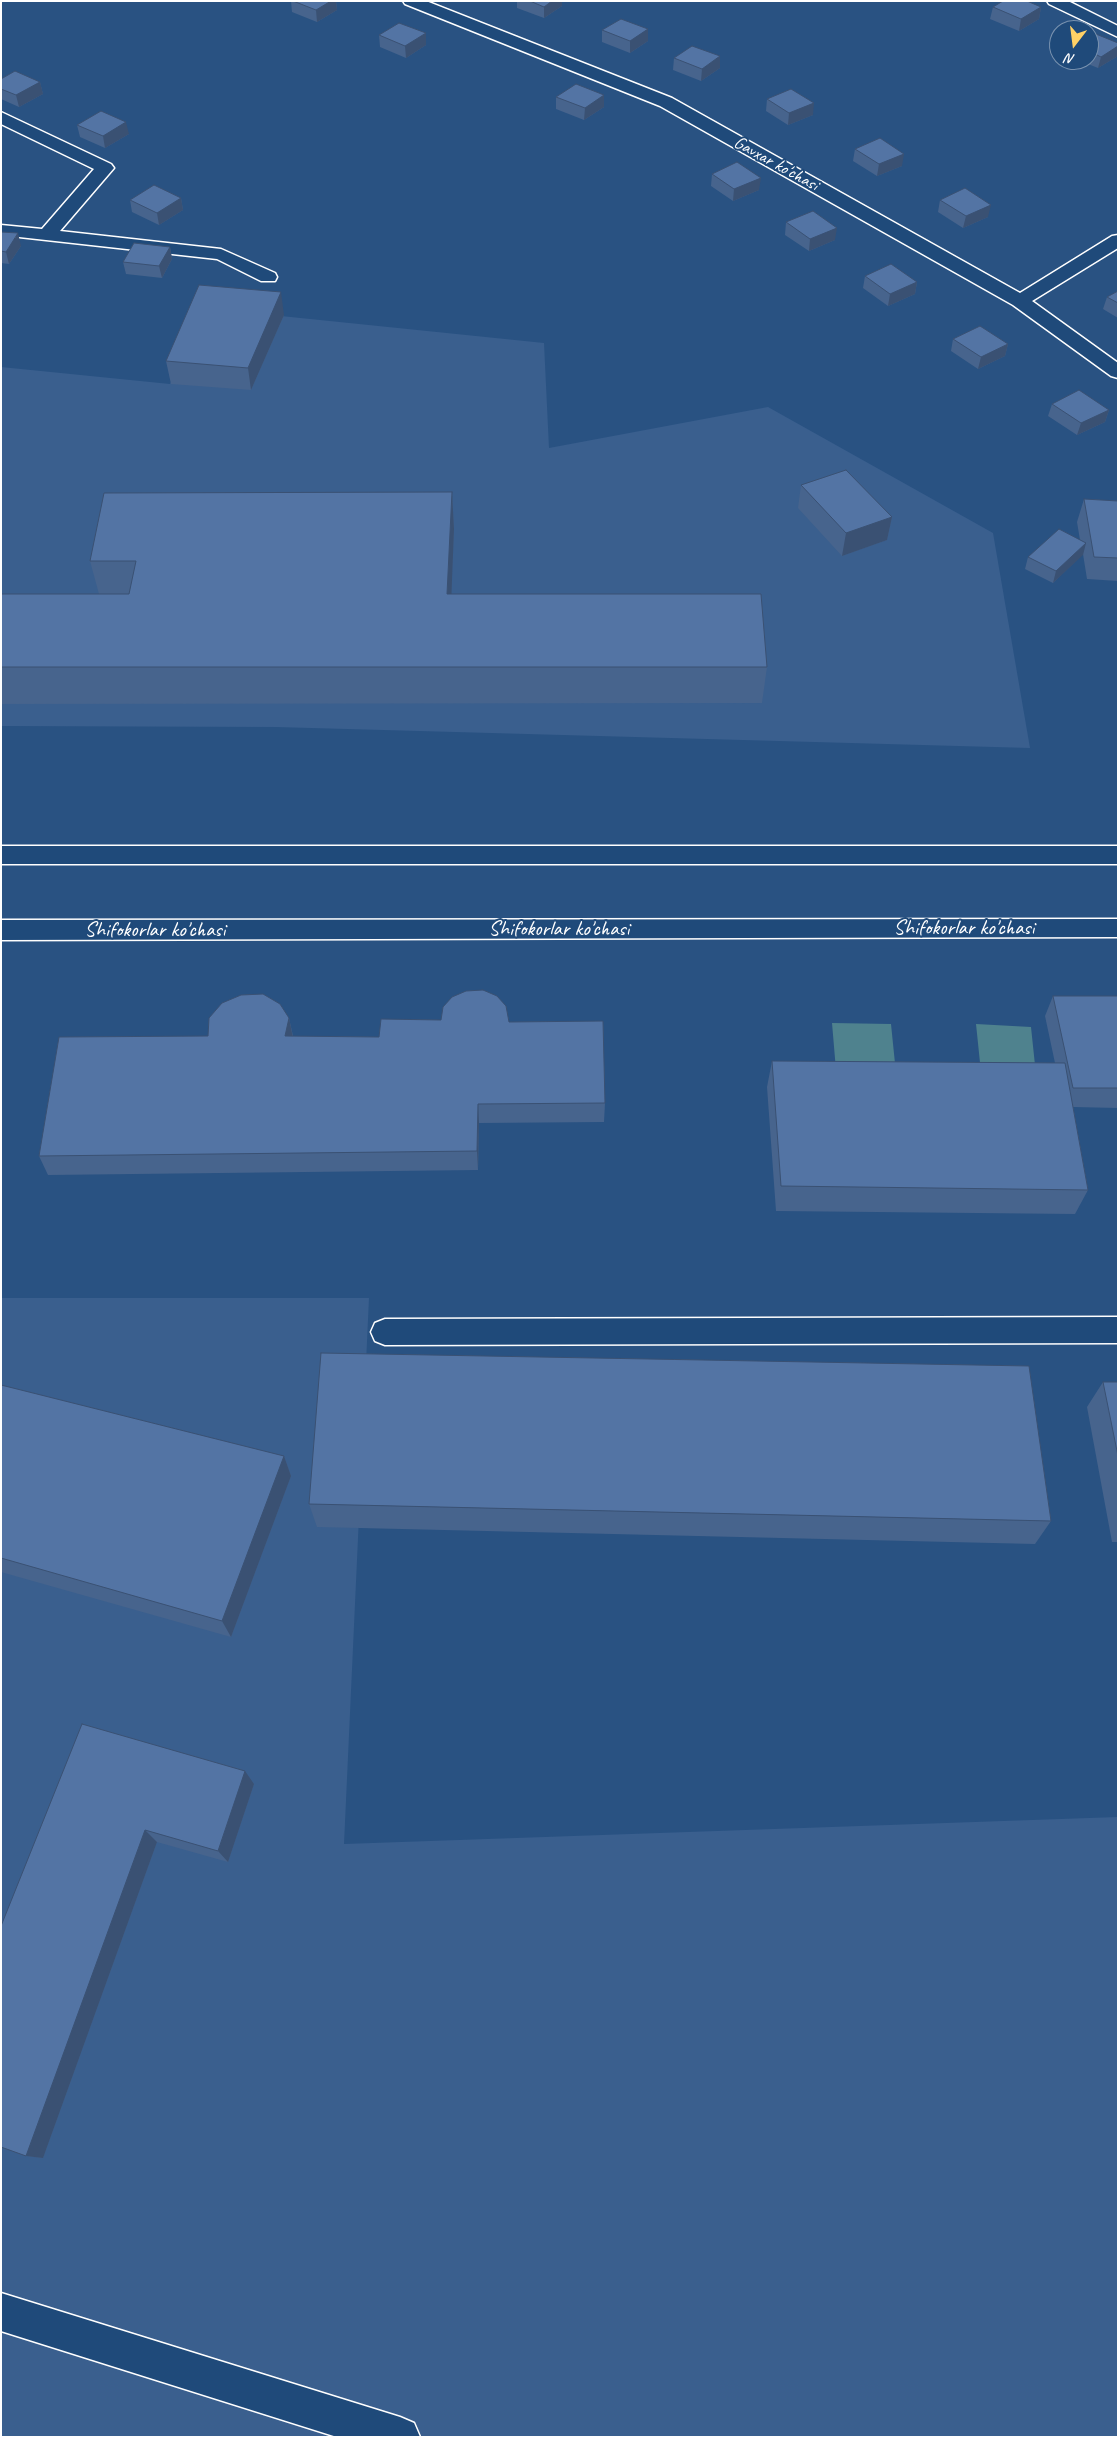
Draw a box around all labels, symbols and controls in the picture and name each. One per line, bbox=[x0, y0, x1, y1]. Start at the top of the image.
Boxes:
north arrow bbox=[1049, 20, 1099, 70]
text: N bbox=[1064, 50, 1077, 68]
street label: Gavxar ko'chasi bbox=[730, 132, 822, 196]
street label: Shifokorlar ko'chasi bbox=[894, 915, 1034, 941]
street label: Shifokorlar ko'chasi bbox=[489, 916, 629, 942]
street label: Shifokorlar ko'chasi bbox=[85, 917, 225, 943]

